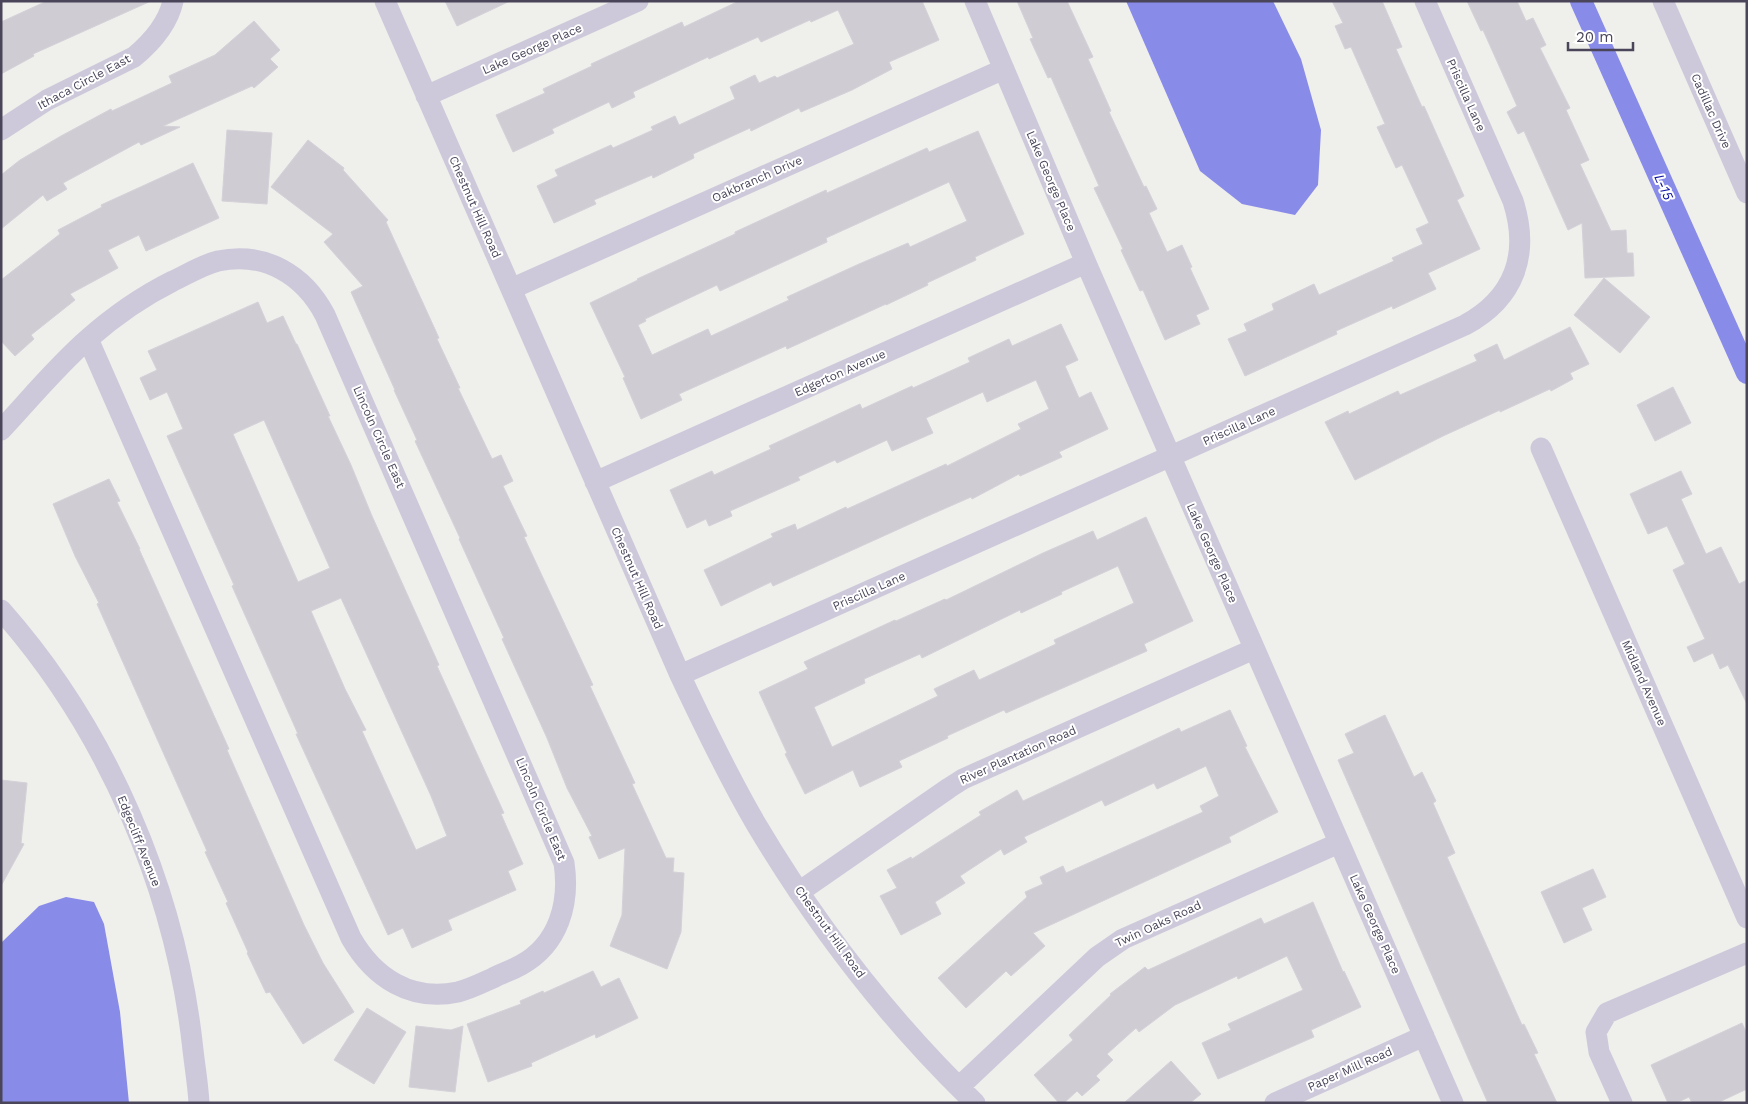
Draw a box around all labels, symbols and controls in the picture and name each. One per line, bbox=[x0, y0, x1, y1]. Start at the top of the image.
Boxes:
scale bar bbox=[1568, 20, 1633, 52]
street label: Lake George Place bbox=[480, 21, 584, 77]
text: 20 m bbox=[1576, 28, 1614, 46]
street label: Ithaca Circle East bbox=[35, 52, 133, 112]
street label: Priscilla Lane bbox=[1444, 57, 1488, 134]
street label: Cadillac Drive bbox=[1688, 71, 1734, 151]
street label: Lake George Place bbox=[1023, 129, 1079, 233]
street label: Oakbranch Drive bbox=[710, 153, 804, 205]
street label: Chestnut Hill Road bbox=[446, 154, 504, 260]
water label: L-15 bbox=[1651, 171, 1677, 203]
street label: Edgerton Avenue bbox=[792, 347, 888, 399]
street label: Lincoln Circle East bbox=[350, 384, 408, 490]
street label: Priscilla Lane bbox=[1201, 404, 1278, 448]
street label: Lake George Place bbox=[1184, 501, 1240, 605]
street label: Chestnut Hill Road bbox=[608, 525, 666, 631]
street label: Priscilla Lane bbox=[831, 569, 908, 613]
street label: Midland Avenue bbox=[1619, 638, 1669, 728]
street label: River Plantation Road bbox=[958, 723, 1078, 787]
street label: Lincoln Circle East bbox=[513, 756, 569, 862]
street label: Edgecliff Avenue bbox=[114, 793, 164, 889]
street label: Lake George Place bbox=[1347, 872, 1403, 976]
street label: Chestnut Hill Road bbox=[792, 883, 868, 981]
street label: Twin Oaks Road bbox=[1113, 898, 1203, 950]
street label: Paper Mill Road bbox=[1306, 1044, 1394, 1094]

